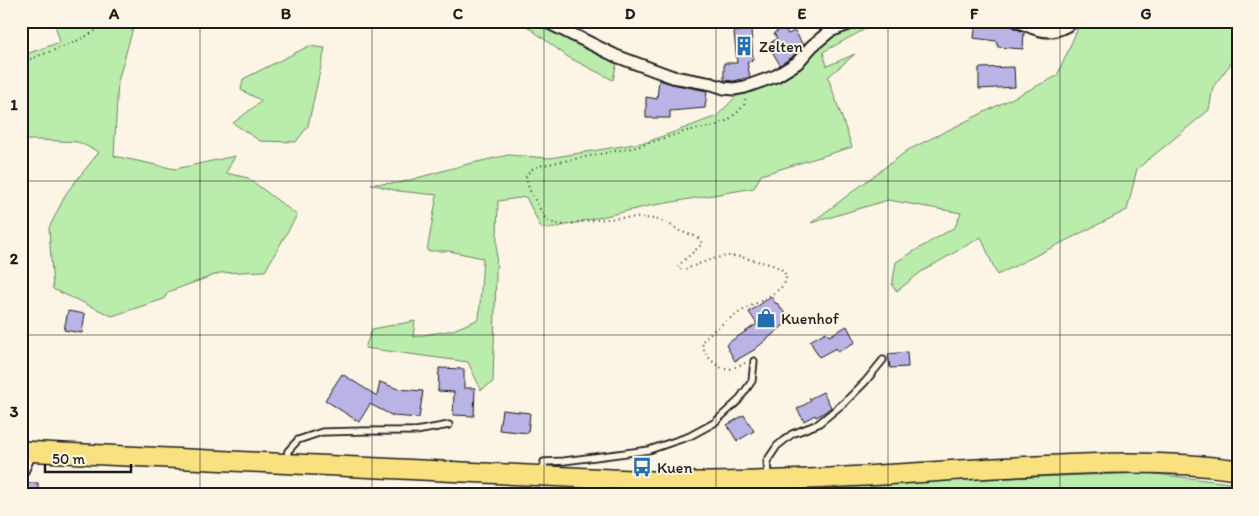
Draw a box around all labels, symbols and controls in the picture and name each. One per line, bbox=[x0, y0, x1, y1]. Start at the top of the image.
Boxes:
text: A bbox=[108, 4, 120, 23]
text: B bbox=[281, 4, 292, 23]
text: C bbox=[453, 4, 464, 23]
text: D bbox=[625, 4, 636, 23]
text: E bbox=[798, 4, 807, 23]
text: F bbox=[970, 4, 979, 23]
text: G bbox=[1140, 4, 1152, 23]
building icon: Zelten bbox=[733, 35, 755, 57]
place label: Zelten bbox=[759, 37, 803, 56]
text: 1 bbox=[10, 95, 18, 114]
text: 2 bbox=[10, 249, 19, 268]
shop icon: Kuenhof bbox=[755, 307, 777, 329]
place label: Kuenhof bbox=[781, 309, 840, 328]
text: 3 bbox=[10, 402, 19, 421]
scale bar bbox=[45, 441, 131, 473]
text: 50 m bbox=[52, 450, 85, 468]
bus stop icon: Kuen bbox=[631, 456, 653, 478]
place label: Kuen bbox=[657, 458, 693, 477]

